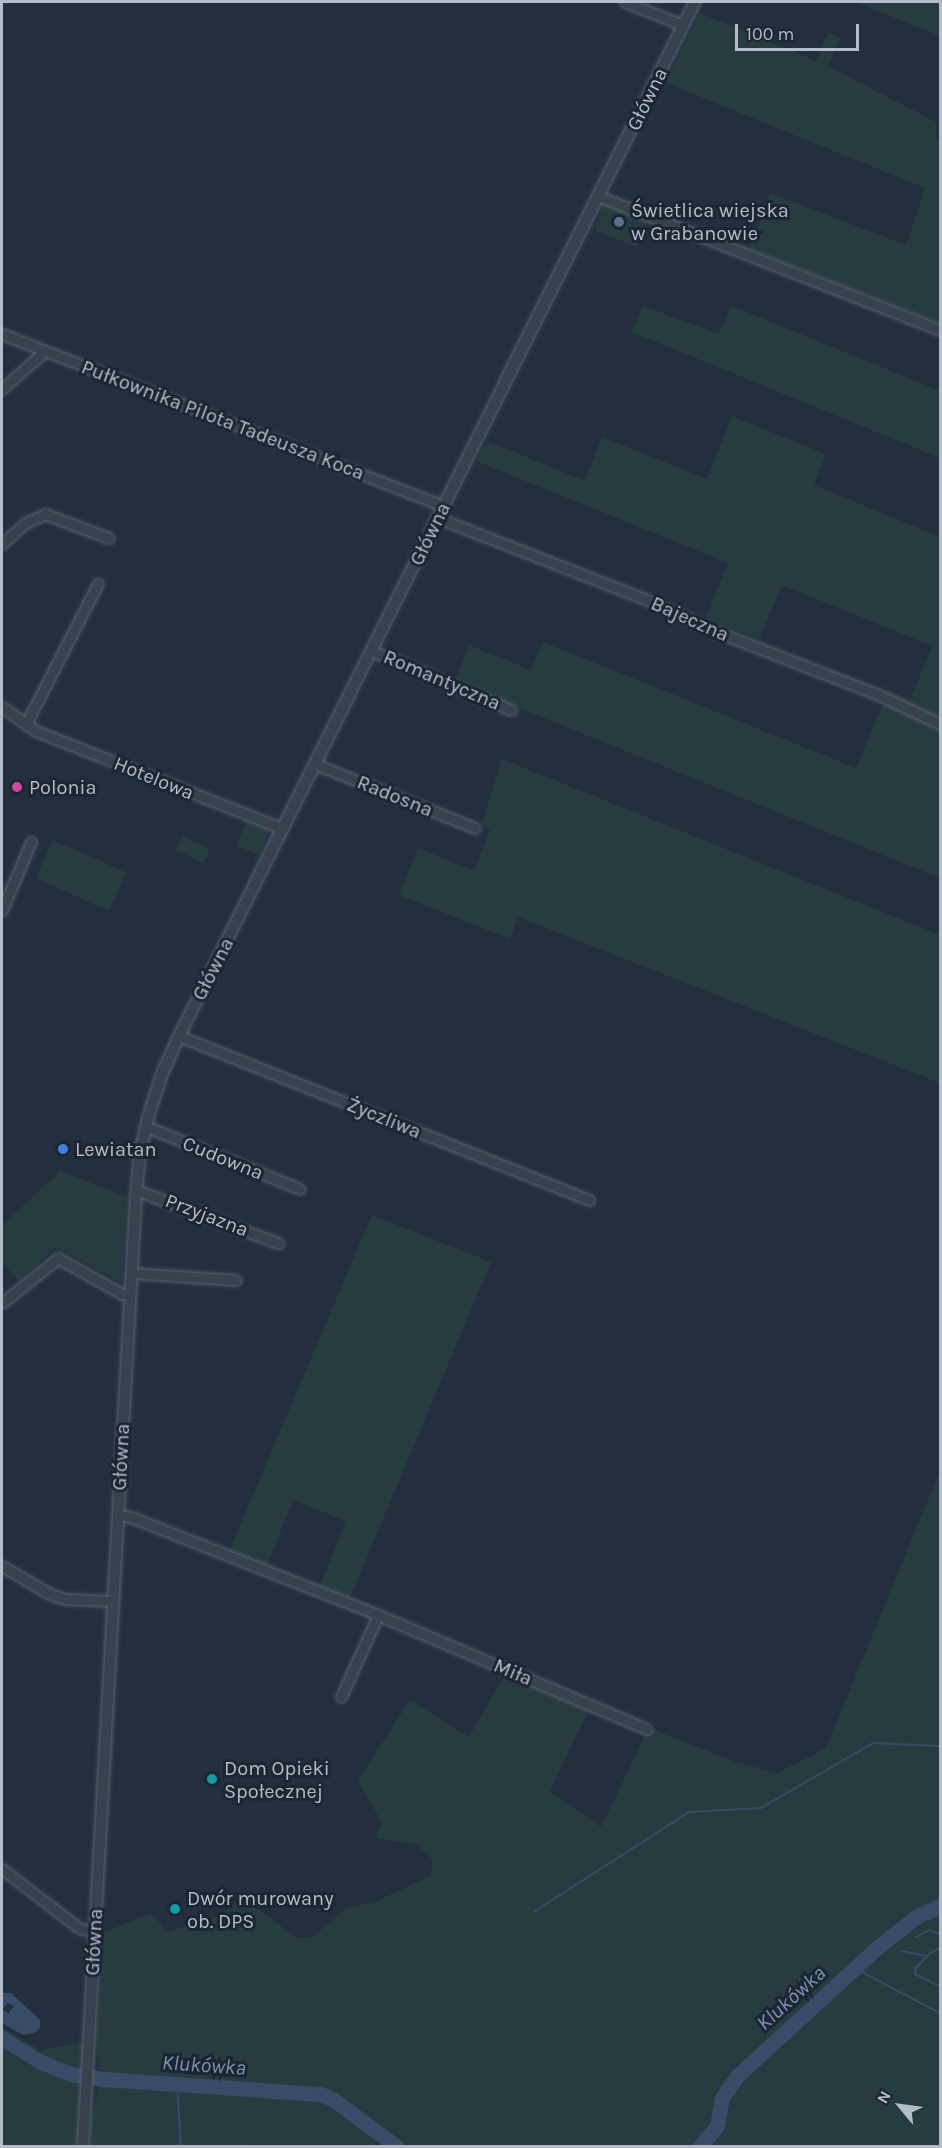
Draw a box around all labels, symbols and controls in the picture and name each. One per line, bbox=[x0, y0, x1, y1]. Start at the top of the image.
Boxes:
scale bar bbox=[738, 12, 862, 50]
text: 100 m bbox=[746, 23, 794, 45]
street label: Główna bbox=[622, 64, 672, 134]
place label: Świetlica wiejska w Grabanowie bbox=[631, 198, 789, 245]
marker: Świetlica wiejska w Grabanowie bbox=[612, 215, 626, 229]
street label: Pułkownika Pilota Tadeusza Koca bbox=[78, 355, 368, 485]
street label: Główna bbox=[405, 499, 455, 569]
street label: Bajeczna bbox=[647, 591, 733, 647]
street label: Romantyczna bbox=[380, 645, 504, 715]
street label: Hotelowa bbox=[111, 751, 197, 805]
street label: Radosna bbox=[354, 770, 436, 822]
place label: Polonia bbox=[29, 775, 97, 799]
marker: Polonia bbox=[10, 780, 24, 794]
street label: Główna bbox=[187, 934, 239, 1004]
street label: Życzliwa bbox=[343, 1092, 425, 1144]
street label: Cudowna bbox=[179, 1131, 267, 1185]
place label: Lewiatan bbox=[75, 1137, 157, 1161]
marker: Lewiatan bbox=[56, 1142, 70, 1156]
street label: Przyjazna bbox=[162, 1188, 252, 1242]
street label: Główna bbox=[107, 1423, 135, 1491]
street label: Miła bbox=[490, 1653, 536, 1691]
place label: Dom Opieki Społecznej bbox=[224, 1756, 330, 1803]
marker: Dom Opieki Społecznej bbox=[205, 1772, 219, 1786]
place label: Dwór murowany ob. DPS bbox=[187, 1886, 333, 1933]
marker: Dwór murowany ob. DPS bbox=[168, 1902, 182, 1916]
street label: Główna bbox=[80, 1908, 108, 1976]
water label: Klukówka bbox=[751, 1960, 831, 2036]
water label: Klukówka bbox=[161, 2049, 247, 2081]
north arrow bbox=[870, 2076, 930, 2136]
text: N bbox=[873, 2087, 895, 2107]

